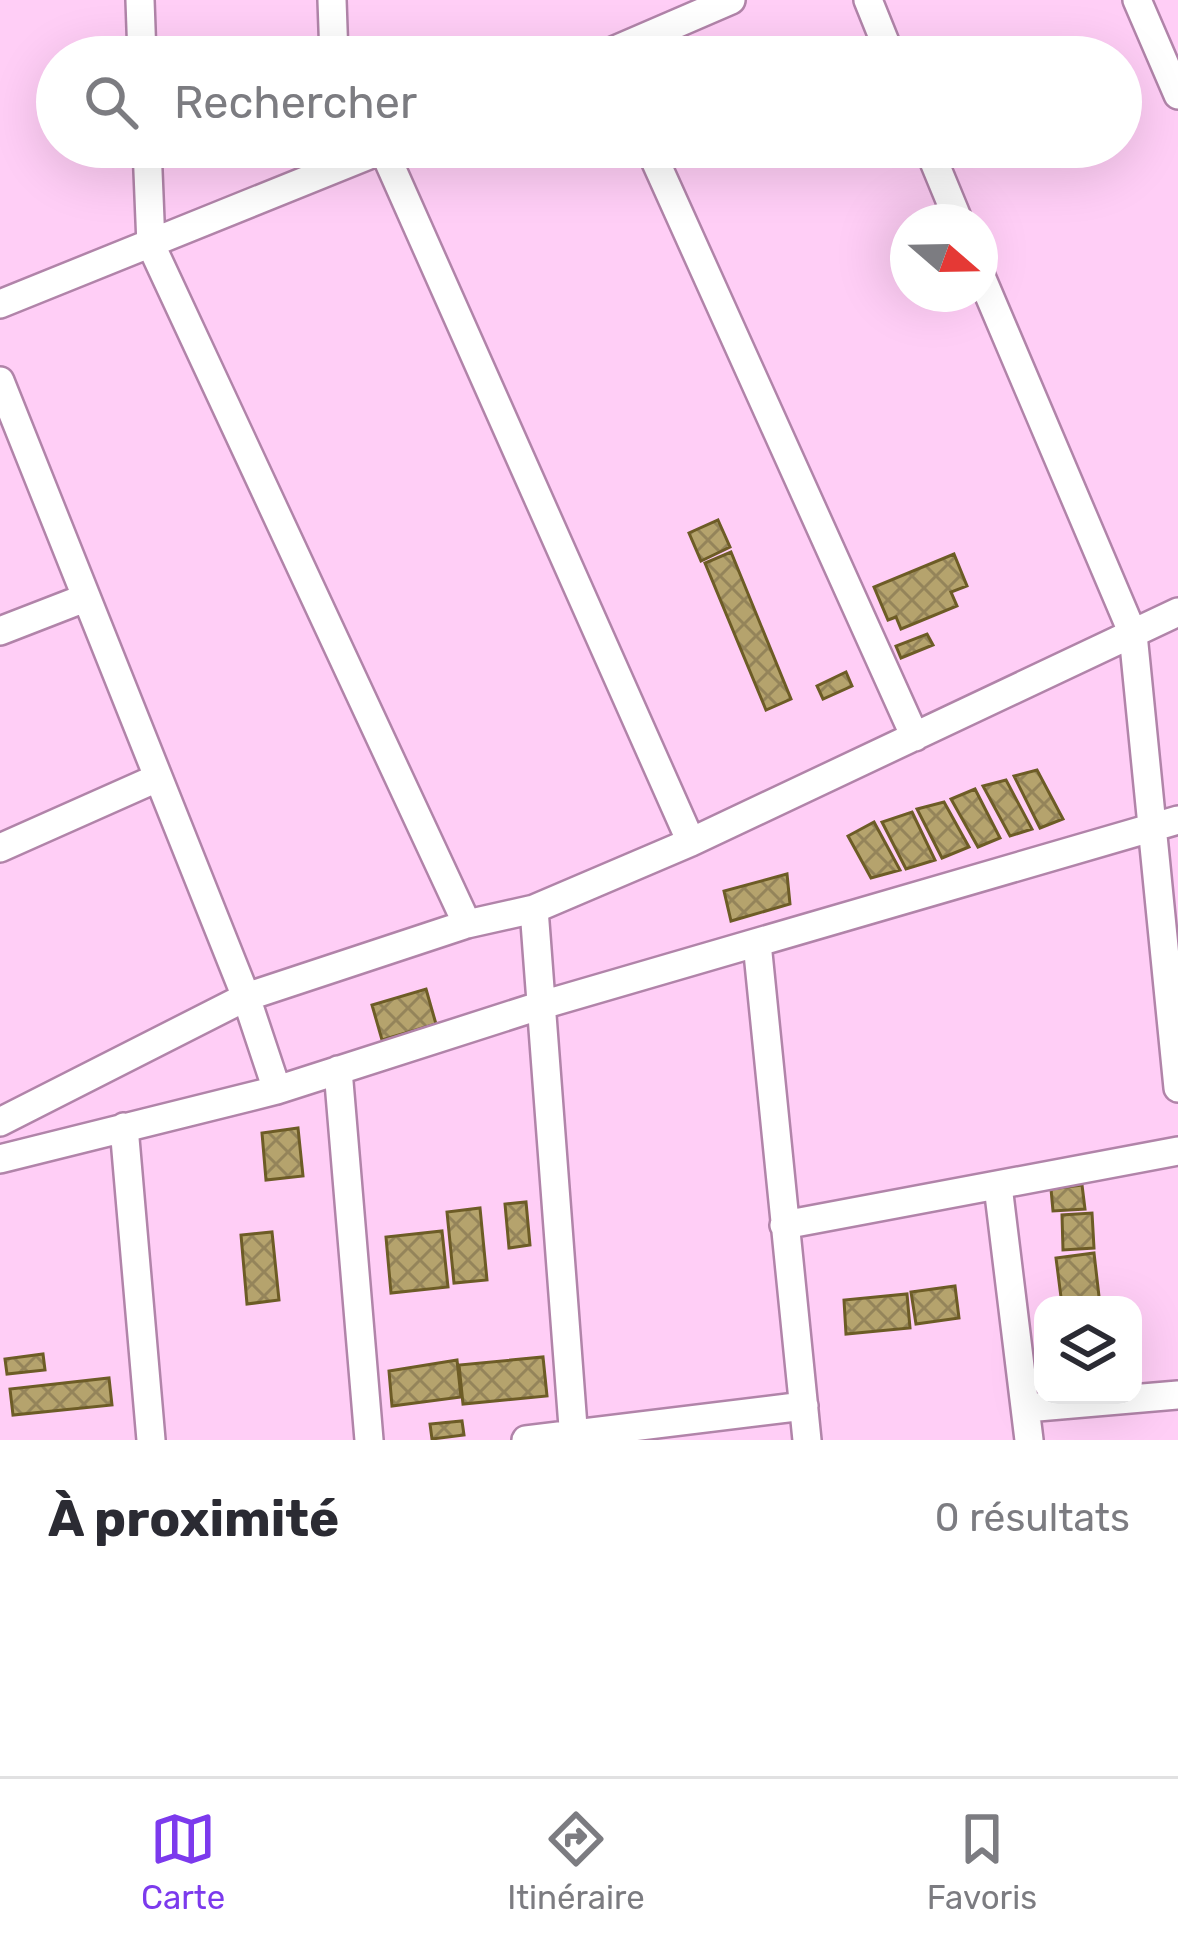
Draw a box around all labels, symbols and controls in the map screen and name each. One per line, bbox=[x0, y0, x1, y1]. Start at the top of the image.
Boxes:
search box bbox=[36, 36, 1142, 168]
icon: search bbox=[78, 69, 144, 135]
text: Rechercher bbox=[174, 76, 417, 129]
north arrow bbox=[890, 204, 998, 312]
map controls bbox=[1034, 1296, 1142, 1404]
button: layers bbox=[1034, 1296, 1142, 1404]
text: À proximité bbox=[48, 1488, 339, 1549]
text: 0 résultats bbox=[935, 1495, 1130, 1541]
tab: Carte bbox=[141, 1806, 225, 1917]
tab: Itinéraire bbox=[507, 1806, 645, 1917]
tab: Favoris bbox=[927, 1806, 1037, 1917]

